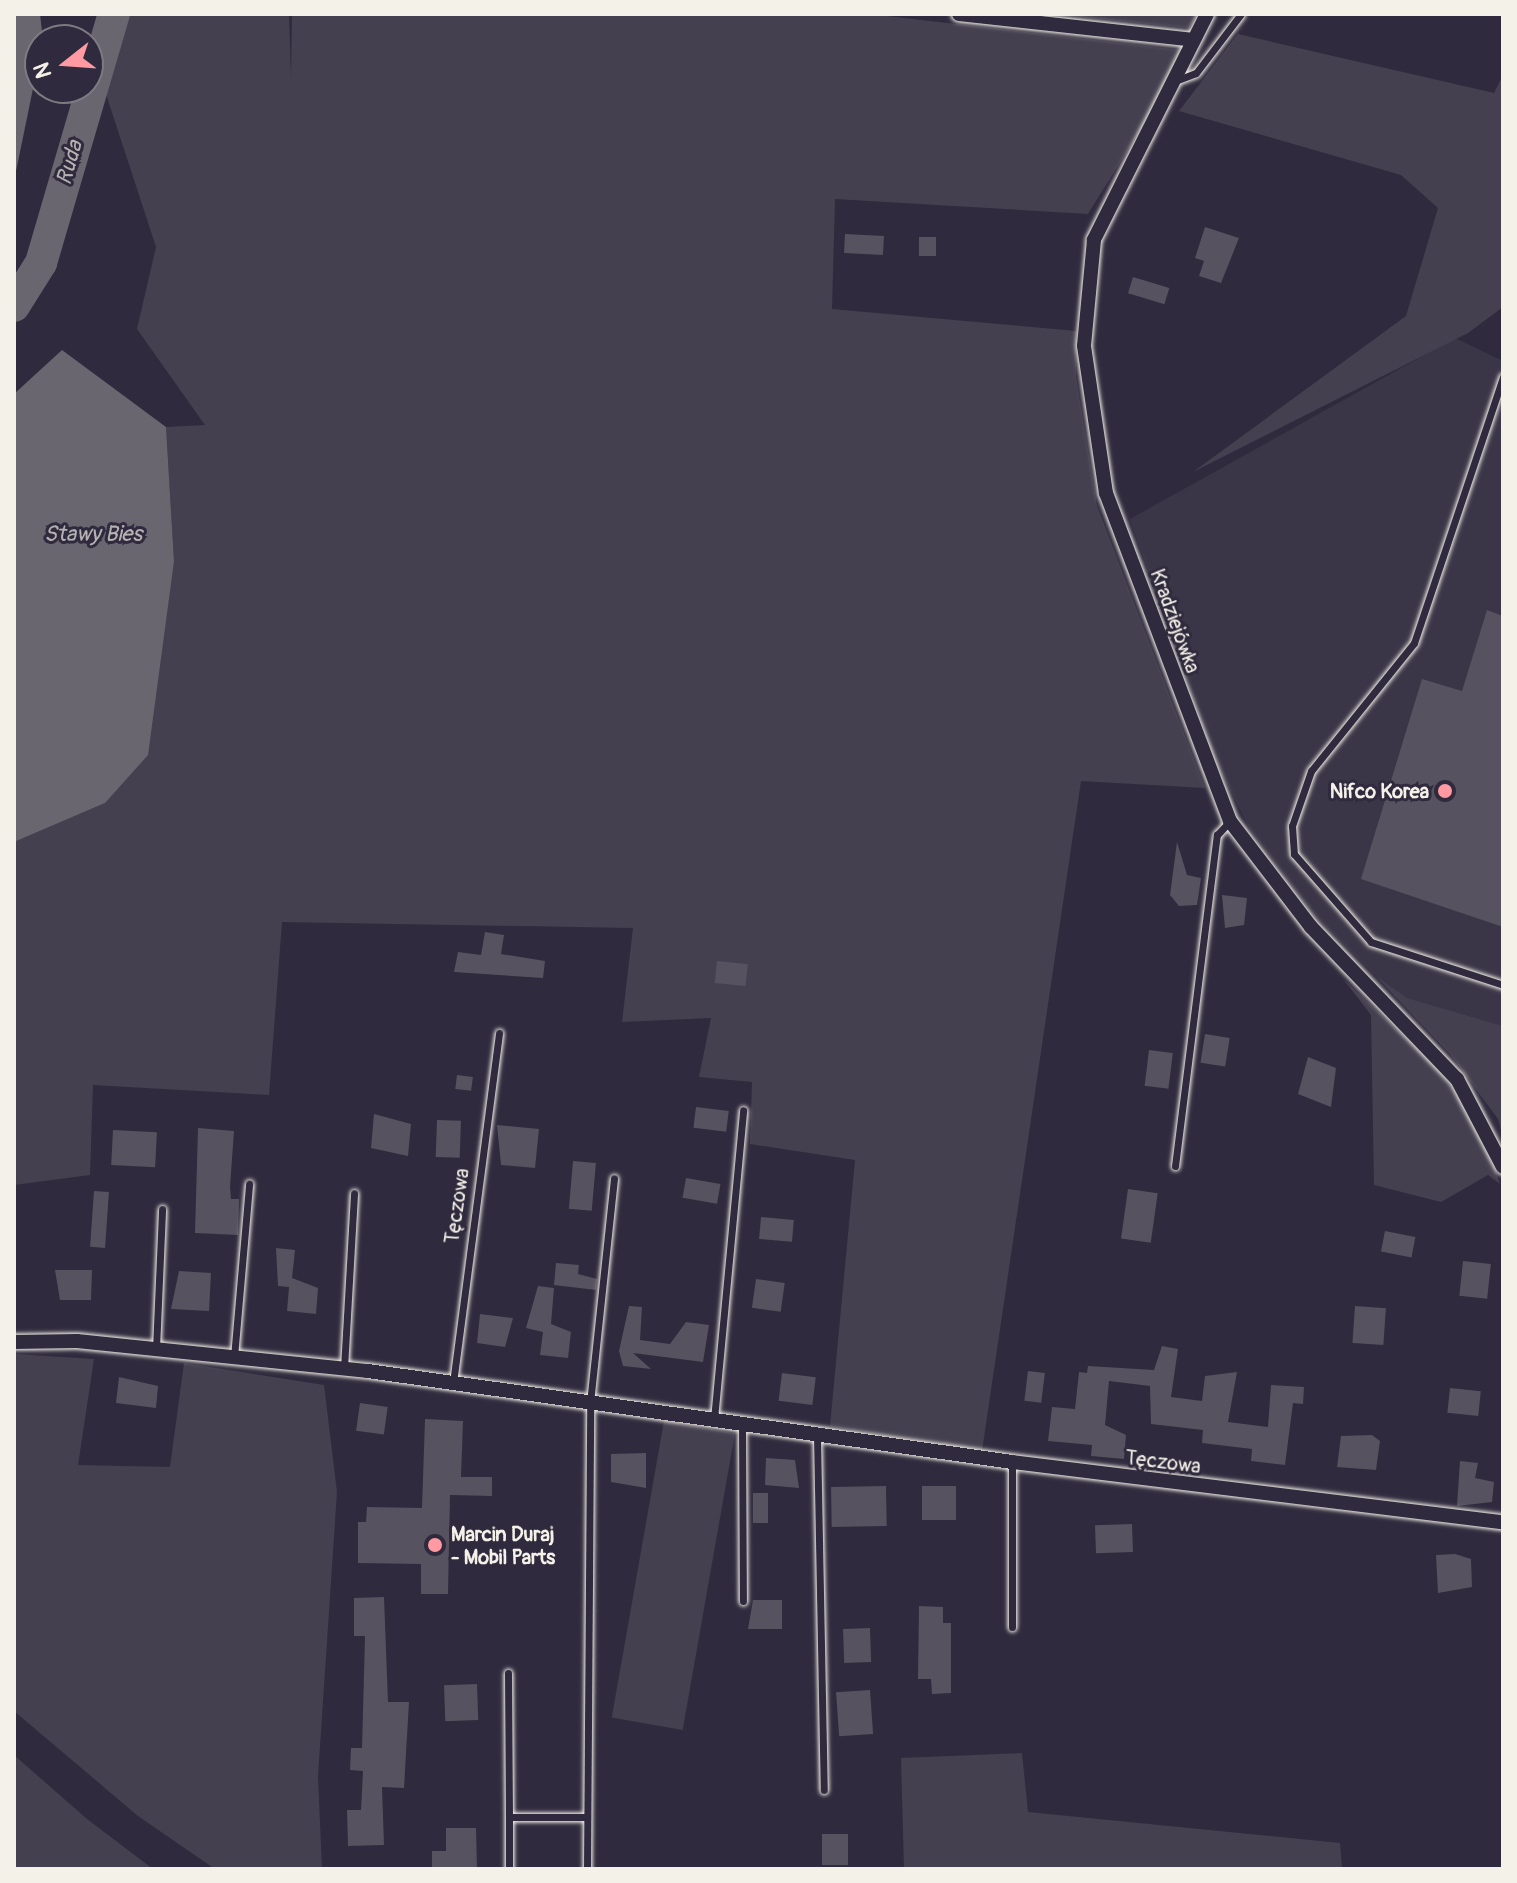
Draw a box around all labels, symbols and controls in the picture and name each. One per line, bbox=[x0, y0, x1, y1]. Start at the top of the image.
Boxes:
north arrow bbox=[24, 24, 104, 104]
text: N bbox=[27, 59, 59, 82]
water label: Ruda bbox=[51, 138, 89, 188]
water label: Stawy Bies bbox=[44, 522, 142, 548]
street label: Kradziejówka bbox=[1145, 566, 1205, 676]
place label: Nifco Korea bbox=[1330, 779, 1429, 803]
marker: Nifco Korea bbox=[1436, 782, 1454, 800]
street label: Tęczowa bbox=[440, 1167, 474, 1245]
street label: Tęczowa bbox=[1124, 1445, 1202, 1479]
place label: Marcin Duraj - Mobil Parts bbox=[451, 1522, 555, 1569]
marker: Marcin Duraj - Mobil Parts bbox=[426, 1536, 444, 1554]

